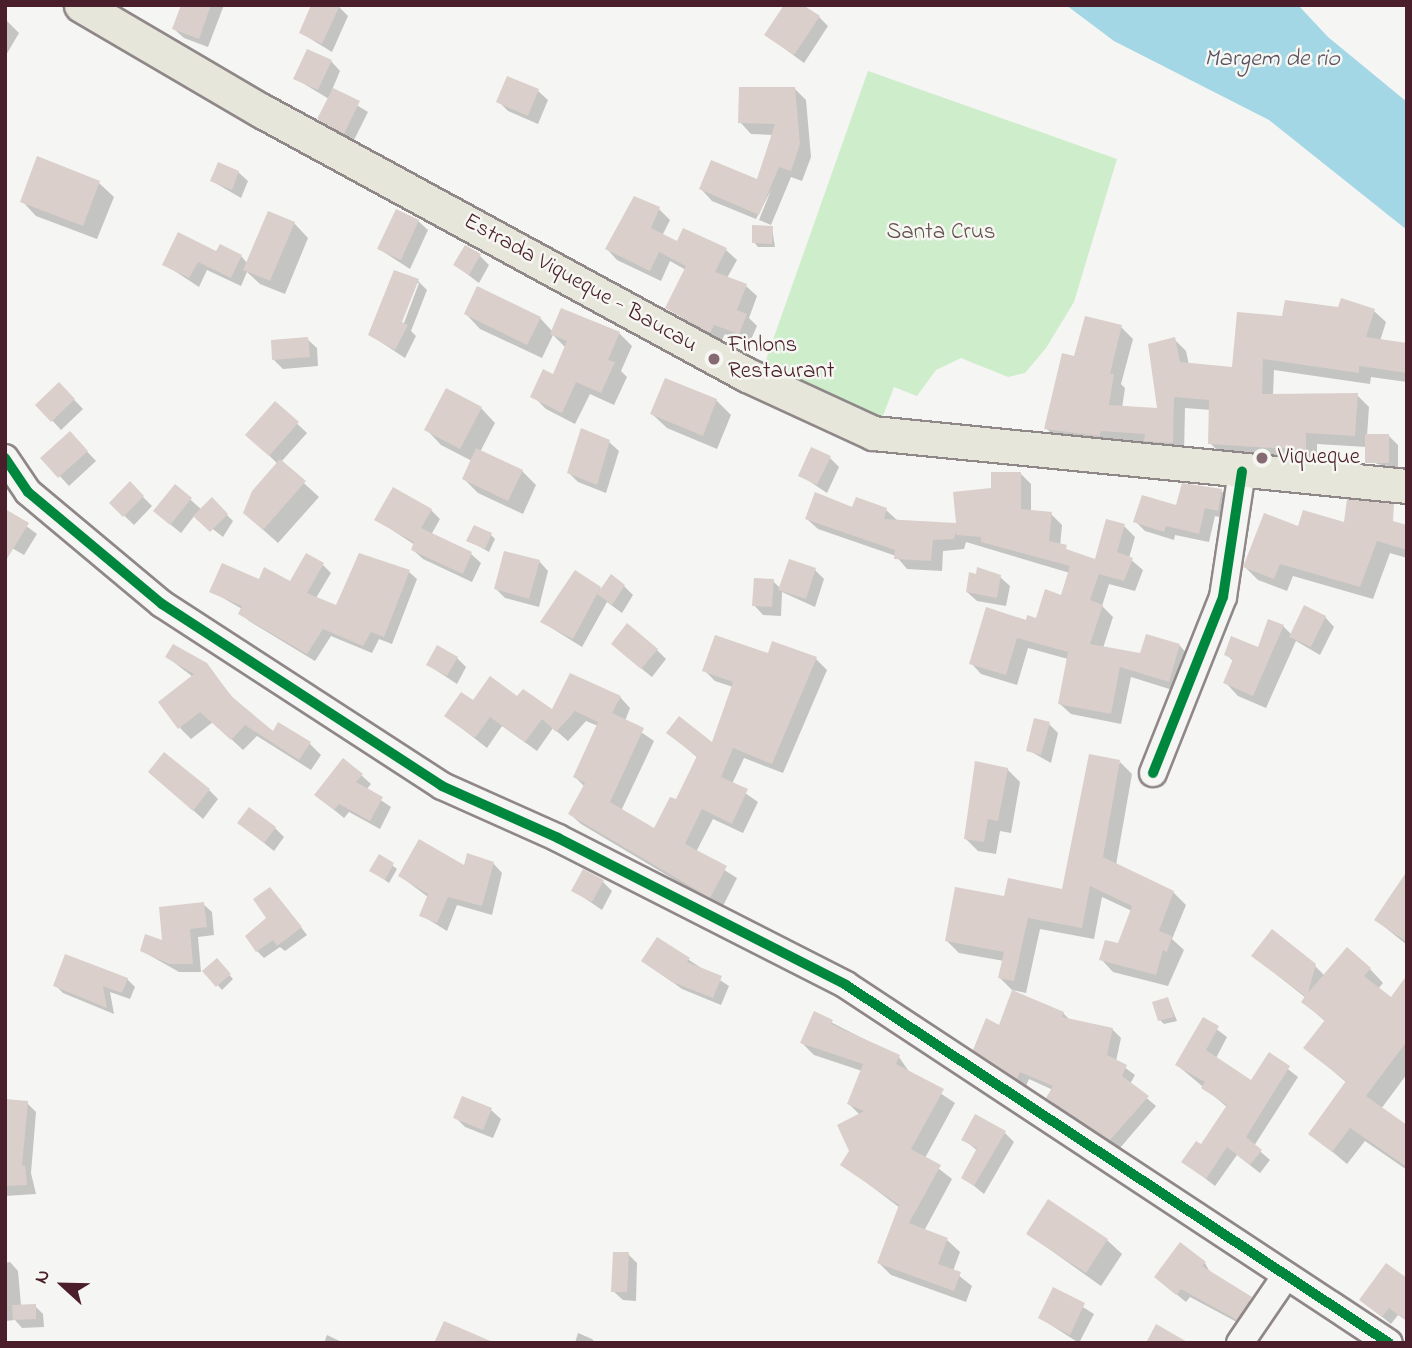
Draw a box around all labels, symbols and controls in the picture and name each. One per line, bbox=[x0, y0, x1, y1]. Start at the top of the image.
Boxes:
water label: Margem de rio bbox=[1204, 46, 1340, 74]
street label: Estrada Viqueque - Baucau bbox=[458, 208, 702, 360]
park label: Santa Crus bbox=[887, 219, 995, 247]
place label: Finlons Restaurant bbox=[728, 332, 835, 386]
marker: Finlons Restaurant bbox=[706, 351, 722, 367]
place label: Viqueque bbox=[1278, 444, 1360, 472]
marker: Viqueque bbox=[1252, 448, 1272, 468]
north arrow bbox=[28, 1250, 98, 1320]
text: N bbox=[28, 1266, 58, 1288]

